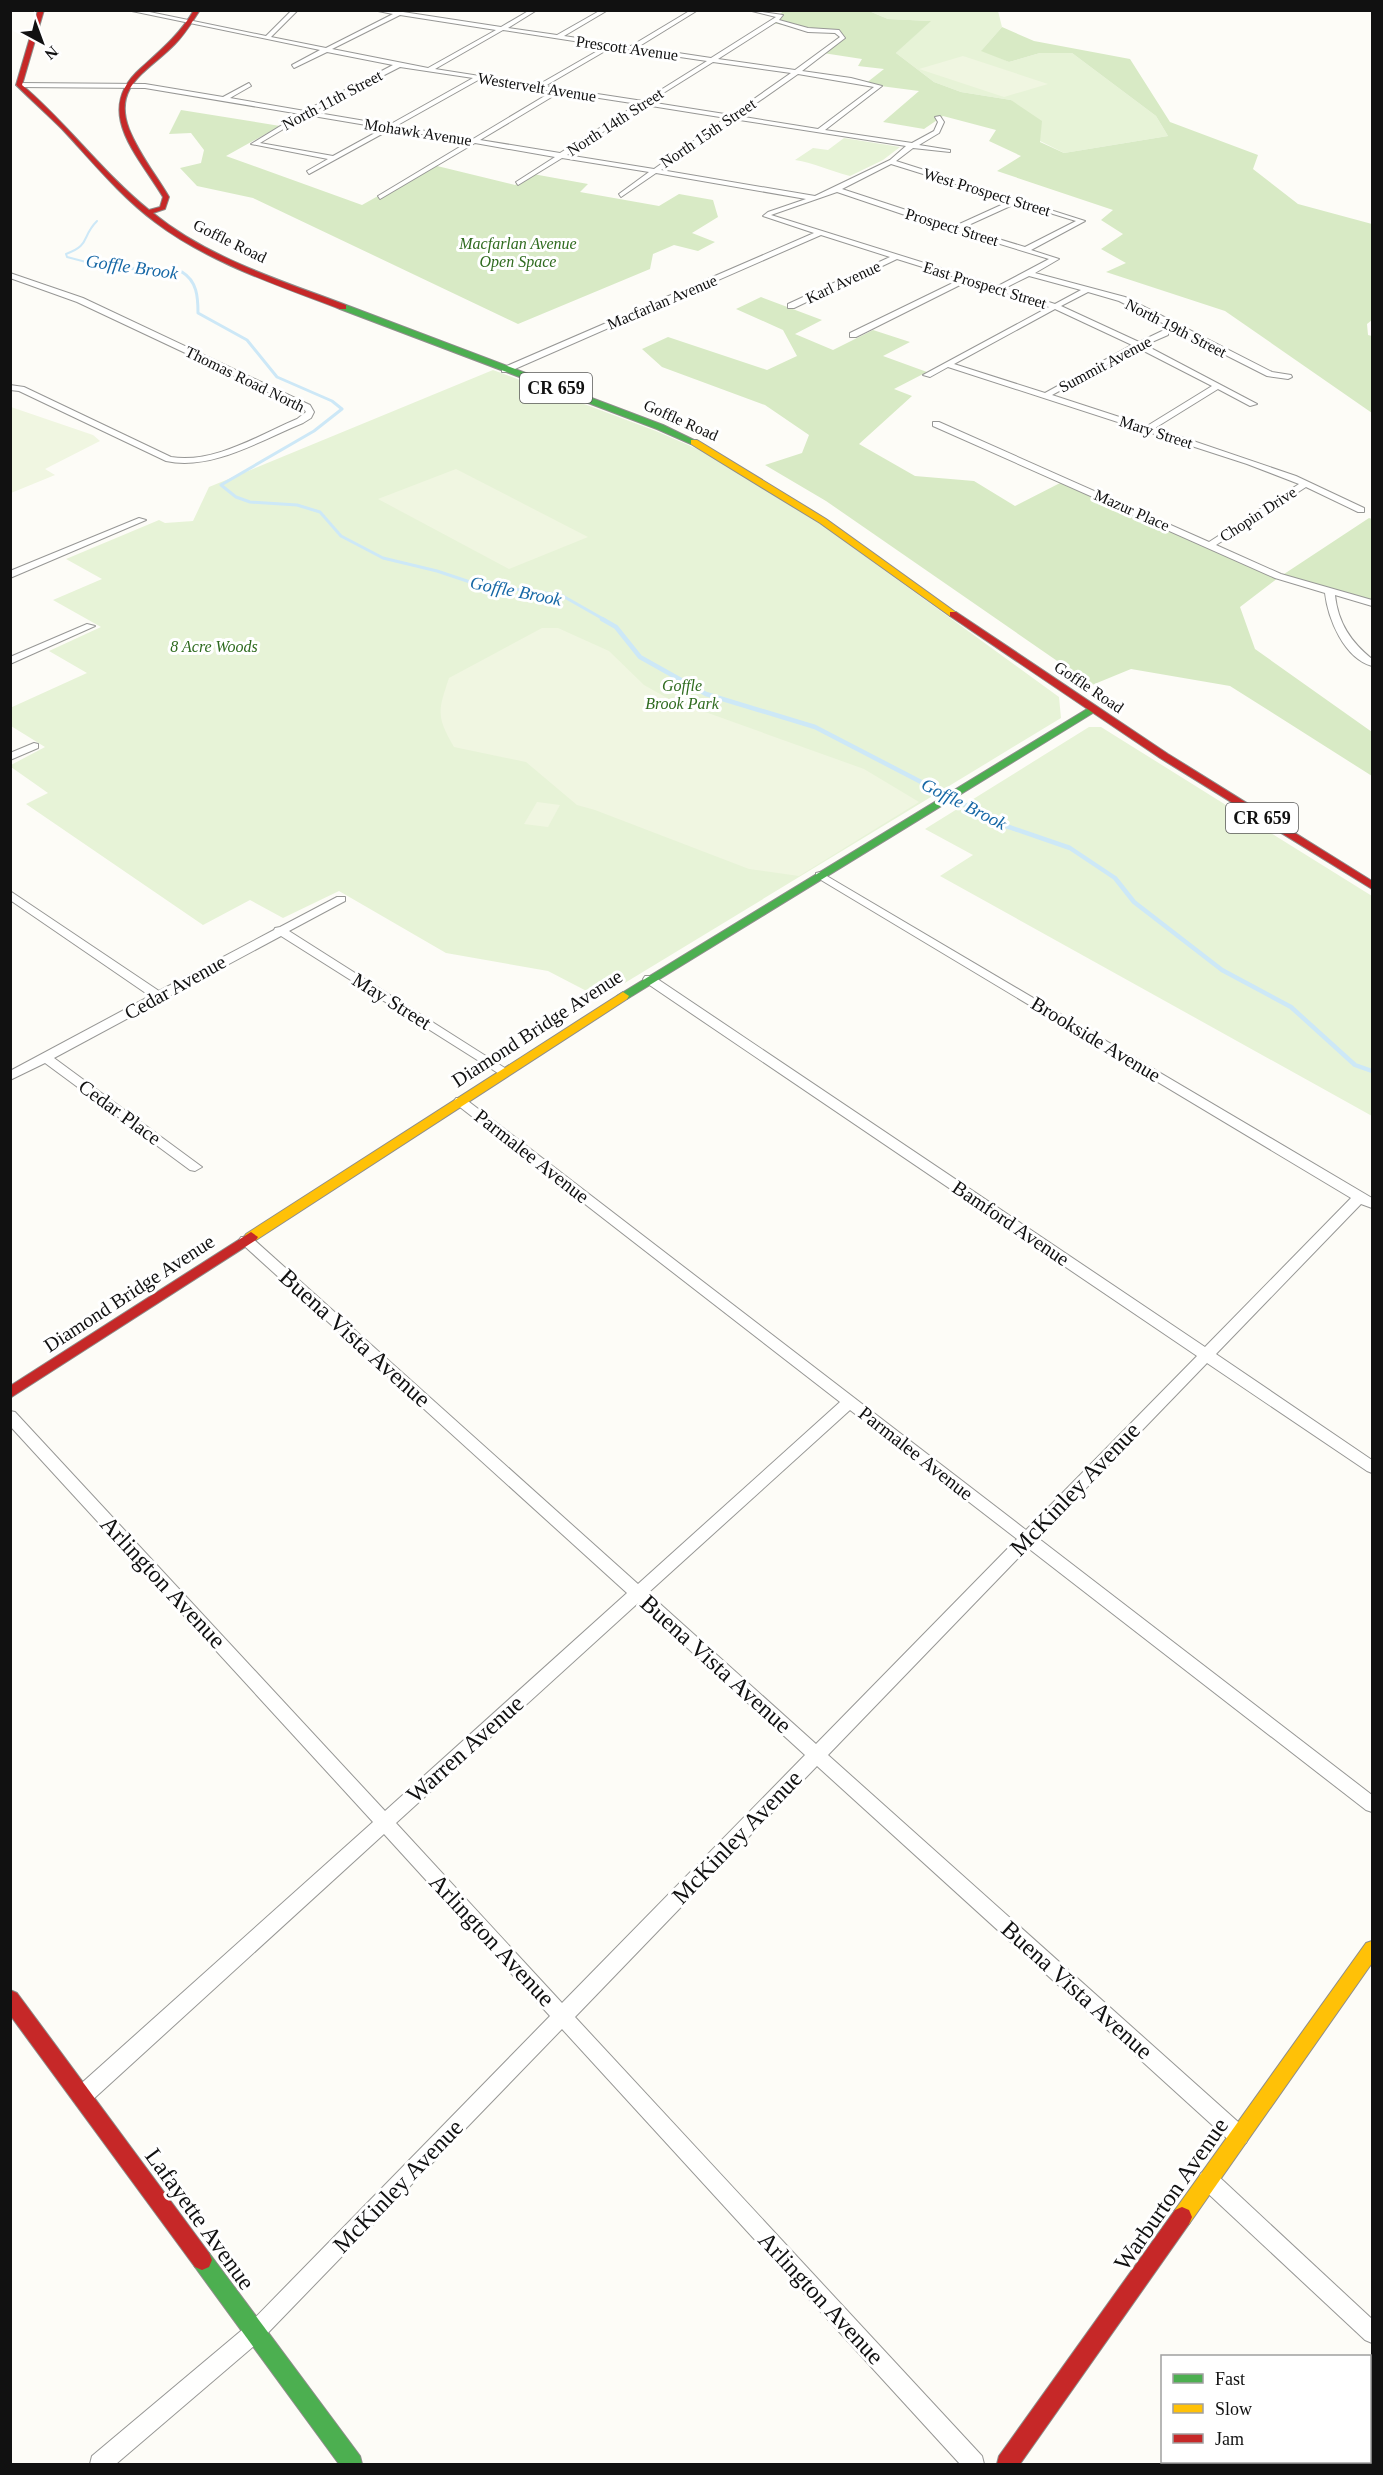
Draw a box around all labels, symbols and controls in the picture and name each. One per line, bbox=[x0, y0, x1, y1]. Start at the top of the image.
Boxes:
north arrow bbox=[12, 12, 72, 72]
street label: Prescott Avenue bbox=[575, 32, 679, 64]
text: N bbox=[41, 43, 61, 63]
street label: North 11th Street bbox=[279, 66, 385, 133]
street label: Westervelt Avenue bbox=[477, 69, 597, 105]
street label: North 14th Street bbox=[564, 84, 667, 159]
street label: North 15th Street bbox=[657, 95, 759, 171]
street label: Mohawk Avenue bbox=[363, 115, 473, 149]
street label: West Prospect Street bbox=[921, 165, 1053, 221]
street label: Prospect Street bbox=[903, 205, 1001, 250]
street label: Goffle Road bbox=[191, 216, 269, 266]
park label: Macfarlan Avenue Open Space bbox=[458, 235, 577, 271]
water label: Goffle Brook bbox=[85, 251, 180, 284]
street label: Karl Avenue bbox=[803, 257, 883, 307]
street label: East Prospect Street bbox=[921, 258, 1049, 313]
street label: Macfarlan Avenue bbox=[605, 271, 719, 333]
street label: North 19th Street bbox=[1123, 295, 1230, 361]
street label: Summit Avenue bbox=[1056, 332, 1154, 396]
street label: Thomas Road North bbox=[183, 343, 307, 415]
road number: CR 659 bbox=[520, 373, 592, 403]
street label: Goffle Road bbox=[641, 396, 721, 444]
street label: Mary Street bbox=[1117, 412, 1195, 453]
street label: Chopin Drive bbox=[1217, 483, 1300, 546]
street label: Mazur Place bbox=[1092, 486, 1172, 534]
water label: Goffle Brook bbox=[469, 572, 564, 610]
park label: 8 Acre Woods bbox=[170, 638, 258, 655]
street label: Goffle Road bbox=[1051, 658, 1127, 716]
park label: Goffle Brook Park bbox=[645, 677, 720, 712]
water label: Goffle Brook bbox=[918, 774, 1011, 834]
road number: CR 659 bbox=[1226, 803, 1298, 833]
street label: Cedar Avenue bbox=[121, 950, 230, 1024]
street label: Diamond Bridge Avenue bbox=[448, 965, 627, 1092]
street label: May Street bbox=[348, 968, 436, 1035]
street label: Brookside Avenue bbox=[1027, 992, 1165, 1086]
street label: Cedar Place bbox=[75, 1075, 165, 1149]
street label: Parmalee Avenue bbox=[470, 1105, 594, 1208]
street label: Bamford Avenue bbox=[949, 1176, 1074, 1270]
street label: Diamond Bridge Avenue bbox=[40, 1230, 219, 1357]
street label: Buena Vista Avenue bbox=[274, 1264, 436, 1412]
street label: Parmalee Avenue bbox=[854, 1402, 978, 1505]
street label: McKinley Avenue bbox=[1005, 1417, 1145, 1561]
street label: Arlington Avenue bbox=[95, 1511, 231, 1653]
street label: Buena Vista Avenue bbox=[635, 1590, 797, 1738]
street label: Warren Avenue bbox=[401, 1690, 529, 1808]
street label: McKinley Avenue bbox=[667, 1765, 807, 1909]
street label: Arlington Avenue bbox=[424, 1869, 560, 2011]
street label: Buena Vista Avenue bbox=[996, 1916, 1158, 2064]
street label: Warburton Avenue bbox=[1109, 2113, 1233, 2275]
street label: McKinley Avenue bbox=[328, 2114, 468, 2258]
street label: Lafayette Avenue bbox=[140, 2143, 260, 2295]
street label: Arlington Avenue bbox=[753, 2227, 889, 2369]
legend bbox=[1161, 2355, 1371, 2463]
text: Fast bbox=[1215, 2369, 1245, 2389]
text: Slow bbox=[1215, 2399, 1252, 2419]
text: Jam bbox=[1215, 2429, 1244, 2449]

